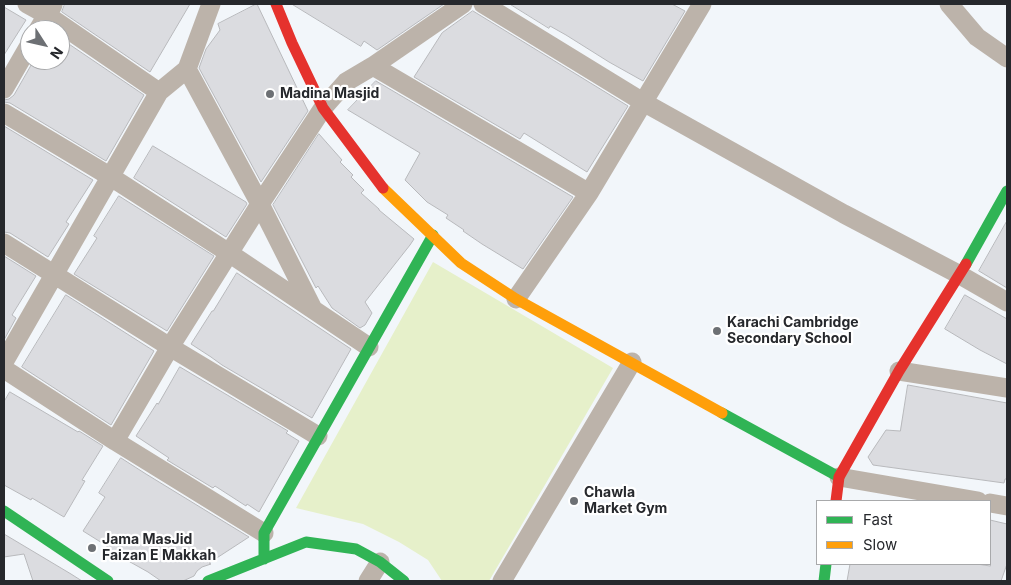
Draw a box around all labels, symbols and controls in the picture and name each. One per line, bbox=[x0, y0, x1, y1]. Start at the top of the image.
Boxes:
north arrow bbox=[20, 20, 70, 70]
text: N bbox=[47, 44, 67, 63]
place label: Madina Masjid bbox=[280, 86, 379, 102]
marker: Madina Masjid bbox=[264, 88, 276, 100]
place label: Karachi Cambridge Secondary School bbox=[727, 315, 859, 348]
marker: Karachi Cambridge Secondary School bbox=[711, 325, 723, 337]
place label: Chawla Market Gym bbox=[584, 485, 667, 518]
marker: Chawla Market Gym bbox=[568, 495, 580, 507]
legend bbox=[816, 500, 991, 565]
text: Fast bbox=[863, 510, 893, 529]
place label: Jama MasJid Faizan E Makkah bbox=[102, 532, 216, 564]
text: Slow bbox=[863, 535, 897, 554]
marker: Jama MasJid Faizan E Makkah bbox=[86, 542, 98, 554]

